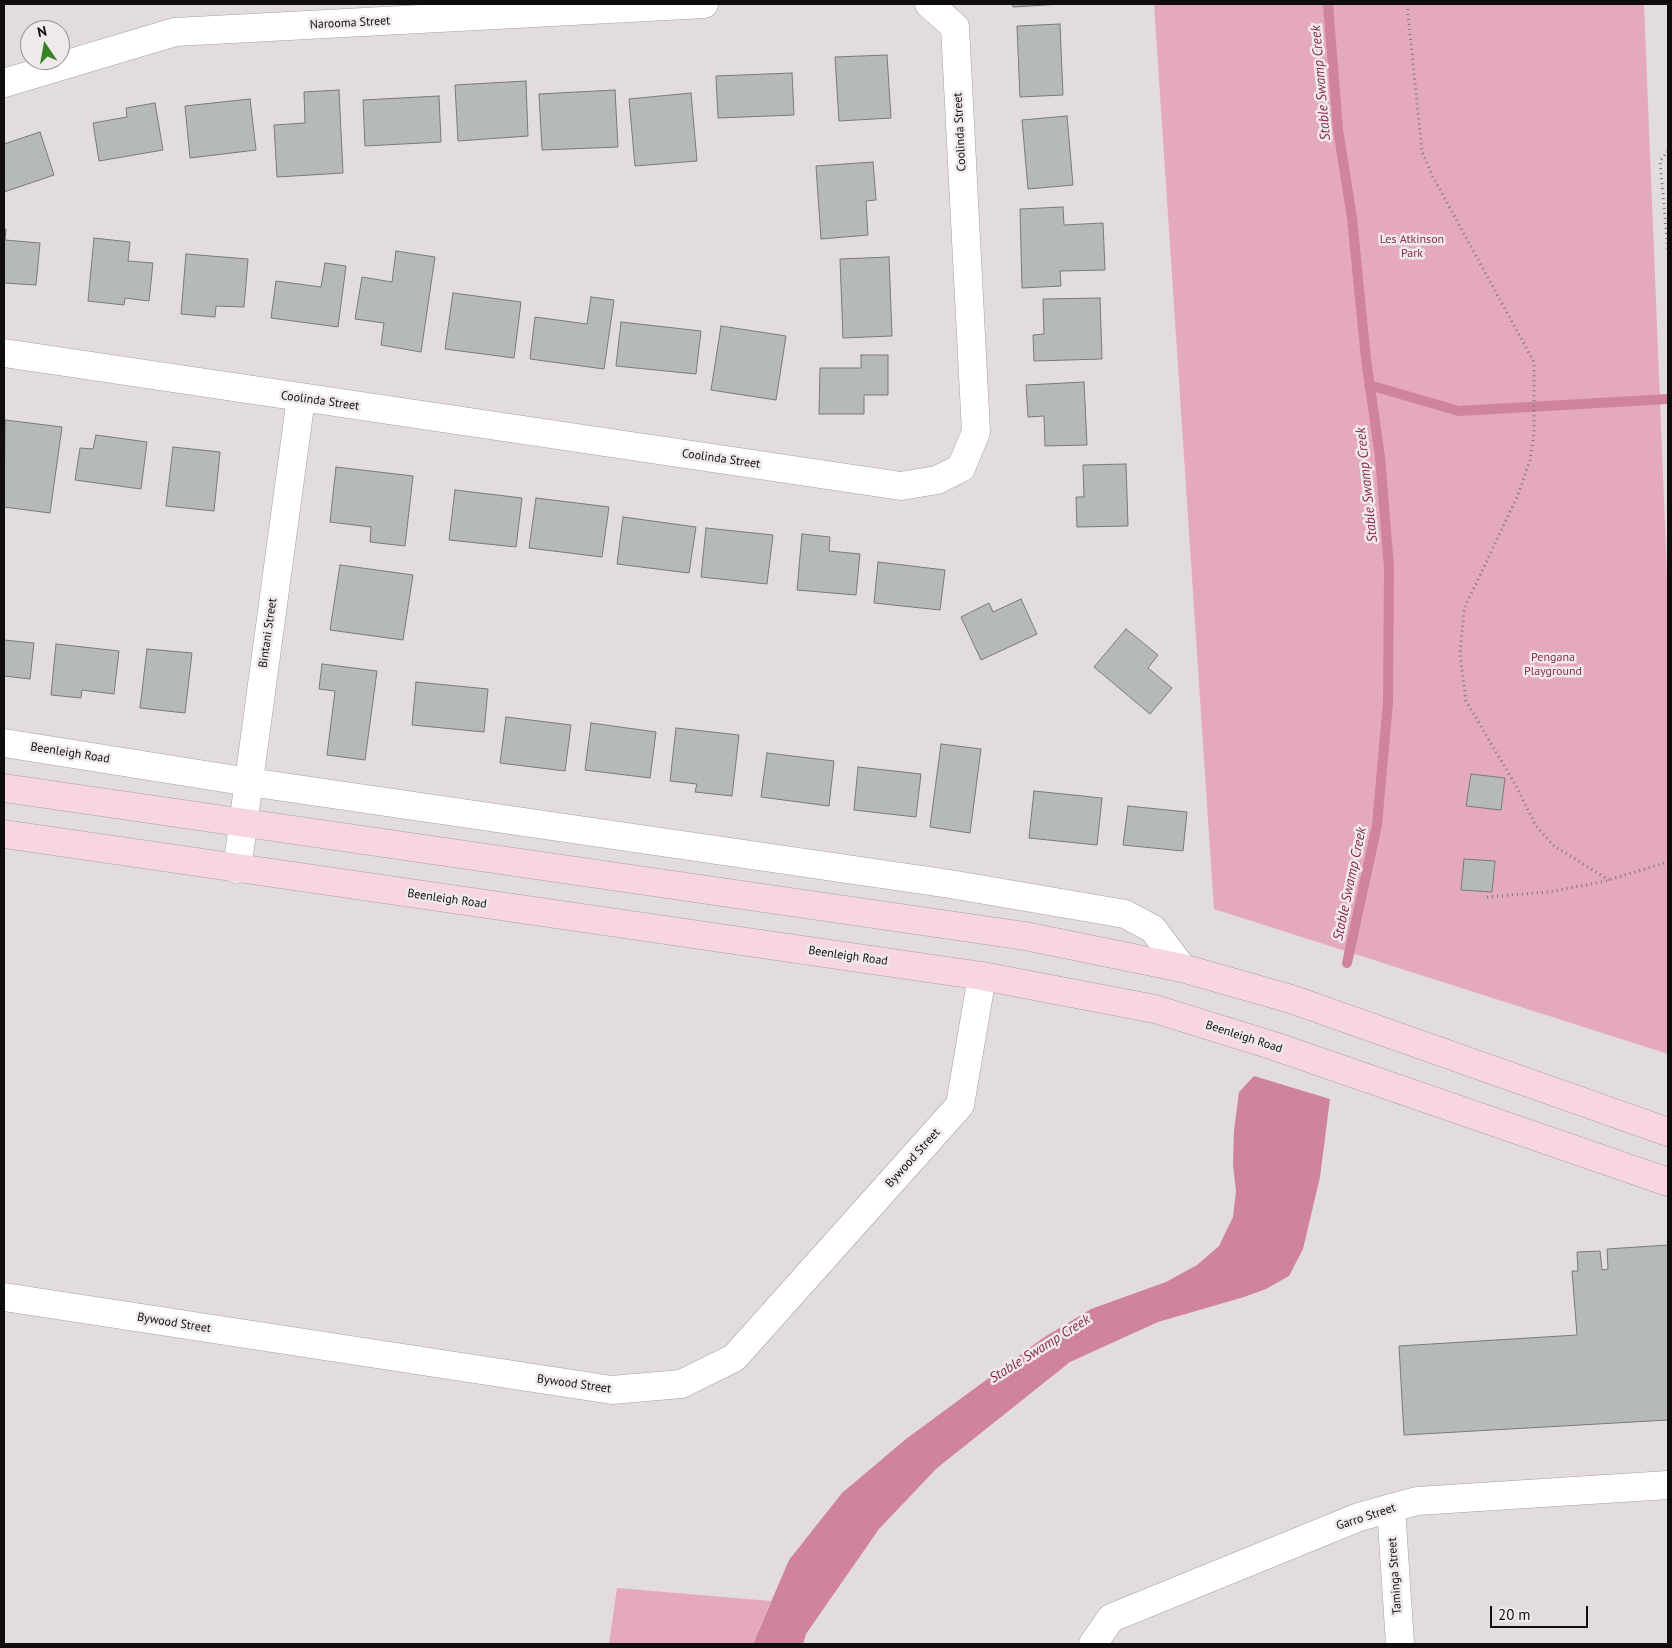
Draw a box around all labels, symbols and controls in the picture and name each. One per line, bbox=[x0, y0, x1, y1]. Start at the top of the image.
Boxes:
street label: Narooma Street bbox=[309, 14, 391, 32]
north arrow bbox=[20, 20, 70, 70]
text: N bbox=[36, 22, 48, 41]
water label: Stable Swamp Creek bbox=[1308, 25, 1334, 141]
street label: Coolinda Street bbox=[951, 92, 969, 172]
park label: Les Atkinson Park bbox=[1380, 233, 1444, 261]
street label: Coolinda Street bbox=[280, 388, 360, 414]
water label: Stable Swamp Creek bbox=[1353, 427, 1381, 543]
street label: Coolinda Street bbox=[681, 446, 761, 472]
street label: Bintani Street bbox=[256, 597, 280, 669]
park label: Pengana Playground bbox=[1524, 651, 1582, 679]
street label: Beenleigh Road bbox=[29, 740, 111, 766]
water label: Stable Swamp Creek bbox=[1330, 826, 1370, 942]
street label: Beenleigh Road bbox=[406, 886, 488, 912]
street label: Beenleigh Road bbox=[807, 943, 889, 969]
street label: Beenleigh Road bbox=[1204, 1018, 1284, 1056]
street label: Bywood Street bbox=[883, 1125, 943, 1191]
street label: Bywood Street bbox=[136, 1310, 212, 1336]
water label: Stable Swamp Creek bbox=[987, 1311, 1093, 1387]
street label: Bywood Street bbox=[536, 1372, 612, 1396]
street label: Garro Street bbox=[1334, 1501, 1398, 1533]
street label: Taminga Street bbox=[1385, 1537, 1405, 1615]
scale bar bbox=[1492, 1596, 1590, 1628]
text: 20 m bbox=[1498, 1605, 1531, 1624]

